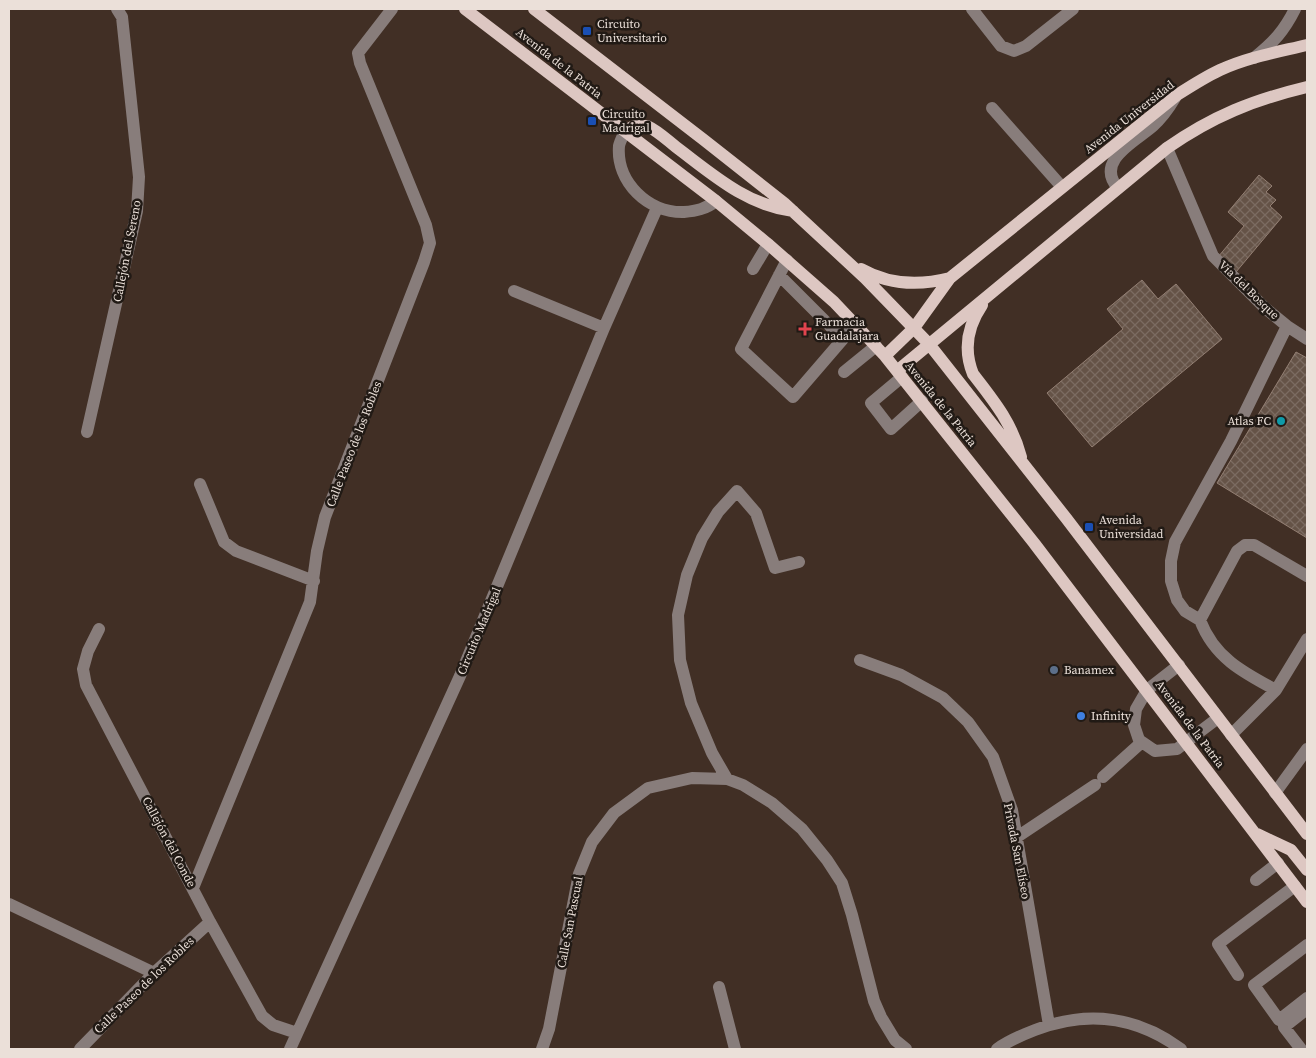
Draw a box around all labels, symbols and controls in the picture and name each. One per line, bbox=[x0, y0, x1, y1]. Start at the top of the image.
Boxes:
place label: Circuito Universitario bbox=[597, 16, 667, 46]
street label: Avenida de la Patria bbox=[512, 24, 606, 102]
marker: Circuito Universitario bbox=[581, 25, 593, 37]
street label: Avenida Universidad bbox=[1081, 77, 1177, 157]
place label: Circuito Madrigal bbox=[602, 106, 650, 136]
marker: Circuito Madrigal bbox=[586, 115, 598, 127]
street label: Callejón del Sereno bbox=[109, 198, 145, 303]
street label: Vía del Bosque bbox=[1215, 257, 1283, 323]
place label: Farmacia Guadalajara bbox=[815, 314, 880, 344]
marker: Farmacia Guadalajara bbox=[799, 323, 811, 335]
street label: Avenida de la Patria bbox=[902, 358, 981, 451]
street label: Calle Paseo de los Robles bbox=[323, 379, 385, 509]
place label: Atlas FC bbox=[1227, 413, 1271, 429]
marker: Atlas FC bbox=[1275, 415, 1287, 427]
place label: Avenida Universidad bbox=[1099, 512, 1164, 542]
marker: Avenida Universidad bbox=[1083, 521, 1095, 533]
street label: Circuito Madrigal bbox=[453, 584, 505, 677]
place label: Banamex bbox=[1064, 662, 1115, 678]
marker: Banamex bbox=[1048, 664, 1060, 676]
street label: Avenida de la Patria bbox=[1152, 677, 1229, 772]
place label: Infinity bbox=[1091, 708, 1132, 724]
marker: Infinity bbox=[1075, 710, 1087, 722]
street label: Callejón del Conde bbox=[138, 794, 200, 890]
street label: Privada San Elíseo bbox=[1000, 802, 1034, 901]
street label: Calle San Pascual bbox=[553, 874, 587, 969]
street label: Calle Paseo de los Robles bbox=[90, 933, 198, 1037]

